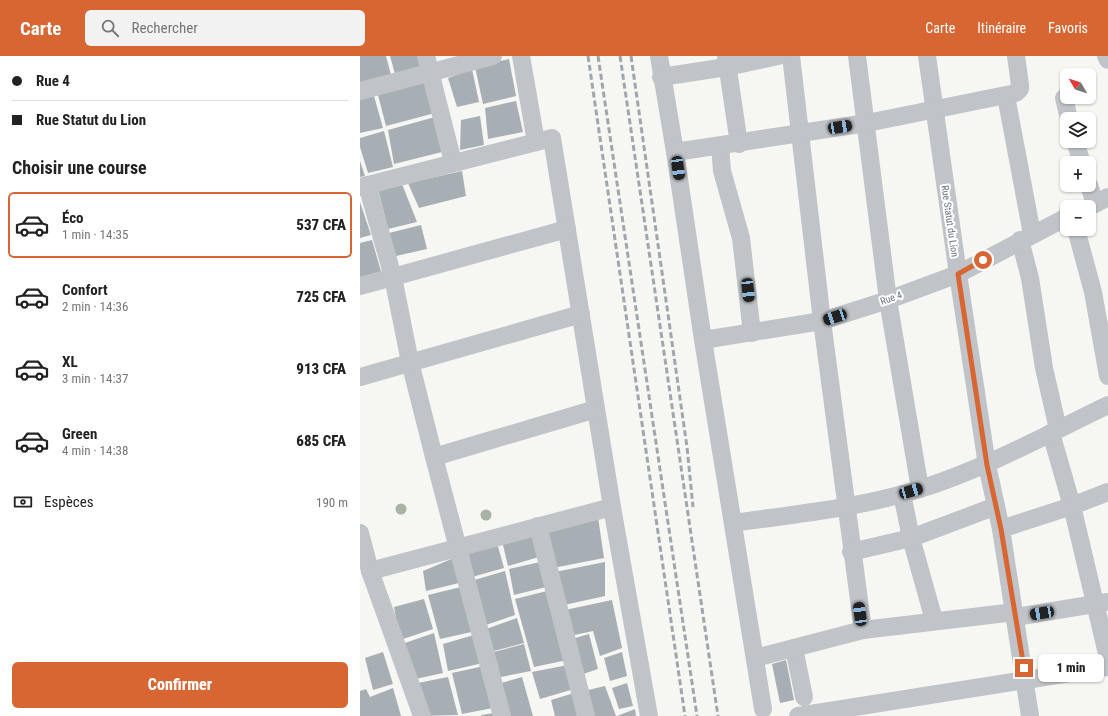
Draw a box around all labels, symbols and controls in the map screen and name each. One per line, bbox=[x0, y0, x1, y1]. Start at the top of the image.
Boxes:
search box bbox=[85, 10, 365, 46]
text: Carte bbox=[20, 17, 61, 40]
icon: search bbox=[99, 17, 121, 39]
text: Rechercher bbox=[131, 19, 198, 37]
text: Carte bbox=[925, 20, 955, 36]
text: Itinéraire bbox=[977, 20, 1026, 36]
text: Favoris bbox=[1048, 20, 1088, 36]
north arrow bbox=[1060, 68, 1096, 104]
map controls bbox=[1060, 68, 1096, 236]
text: Rue 4 bbox=[36, 72, 70, 90]
text: Rue Statut du Lion bbox=[36, 111, 146, 129]
button: layers bbox=[1060, 112, 1096, 148]
car bbox=[827, 119, 853, 135]
car bbox=[670, 155, 686, 181]
button: + bbox=[1060, 156, 1096, 192]
text: Choisir une course bbox=[12, 157, 147, 178]
street label: Rue Statut du Lion bbox=[940, 185, 960, 258]
button: − bbox=[1060, 200, 1096, 236]
icon: car bbox=[14, 207, 50, 243]
text: Éco bbox=[62, 209, 84, 227]
text: 537 CFA bbox=[296, 216, 346, 234]
text: 1 min · 14:35 bbox=[62, 227, 128, 242]
route start bbox=[974, 251, 992, 269]
car bbox=[741, 277, 755, 303]
icon: car bbox=[14, 279, 50, 315]
text: Confort bbox=[62, 281, 108, 299]
text: 725 CFA bbox=[296, 288, 346, 306]
street label: Rue 4 bbox=[879, 289, 903, 307]
text: 2 min · 14:36 bbox=[62, 299, 128, 314]
car bbox=[822, 308, 848, 326]
icon: car bbox=[14, 351, 50, 387]
text: XL bbox=[62, 353, 78, 371]
text: 913 CFA bbox=[296, 360, 346, 378]
text: 3 min · 14:37 bbox=[62, 371, 128, 386]
icon: car bbox=[14, 423, 50, 459]
text: Green bbox=[62, 425, 97, 443]
text: 685 CFA bbox=[296, 432, 346, 450]
text: 4 min · 14:38 bbox=[62, 443, 128, 458]
car bbox=[898, 482, 924, 500]
icon: cash bbox=[12, 491, 34, 513]
text: Espèces bbox=[44, 493, 94, 511]
text: 190 m bbox=[316, 495, 348, 510]
car bbox=[852, 601, 868, 627]
car bbox=[1029, 605, 1055, 621]
callout: 1 min bbox=[1038, 654, 1104, 682]
route end bbox=[1015, 659, 1033, 677]
text: 1 min bbox=[1057, 660, 1085, 675]
button: Confirmer bbox=[12, 662, 348, 708]

